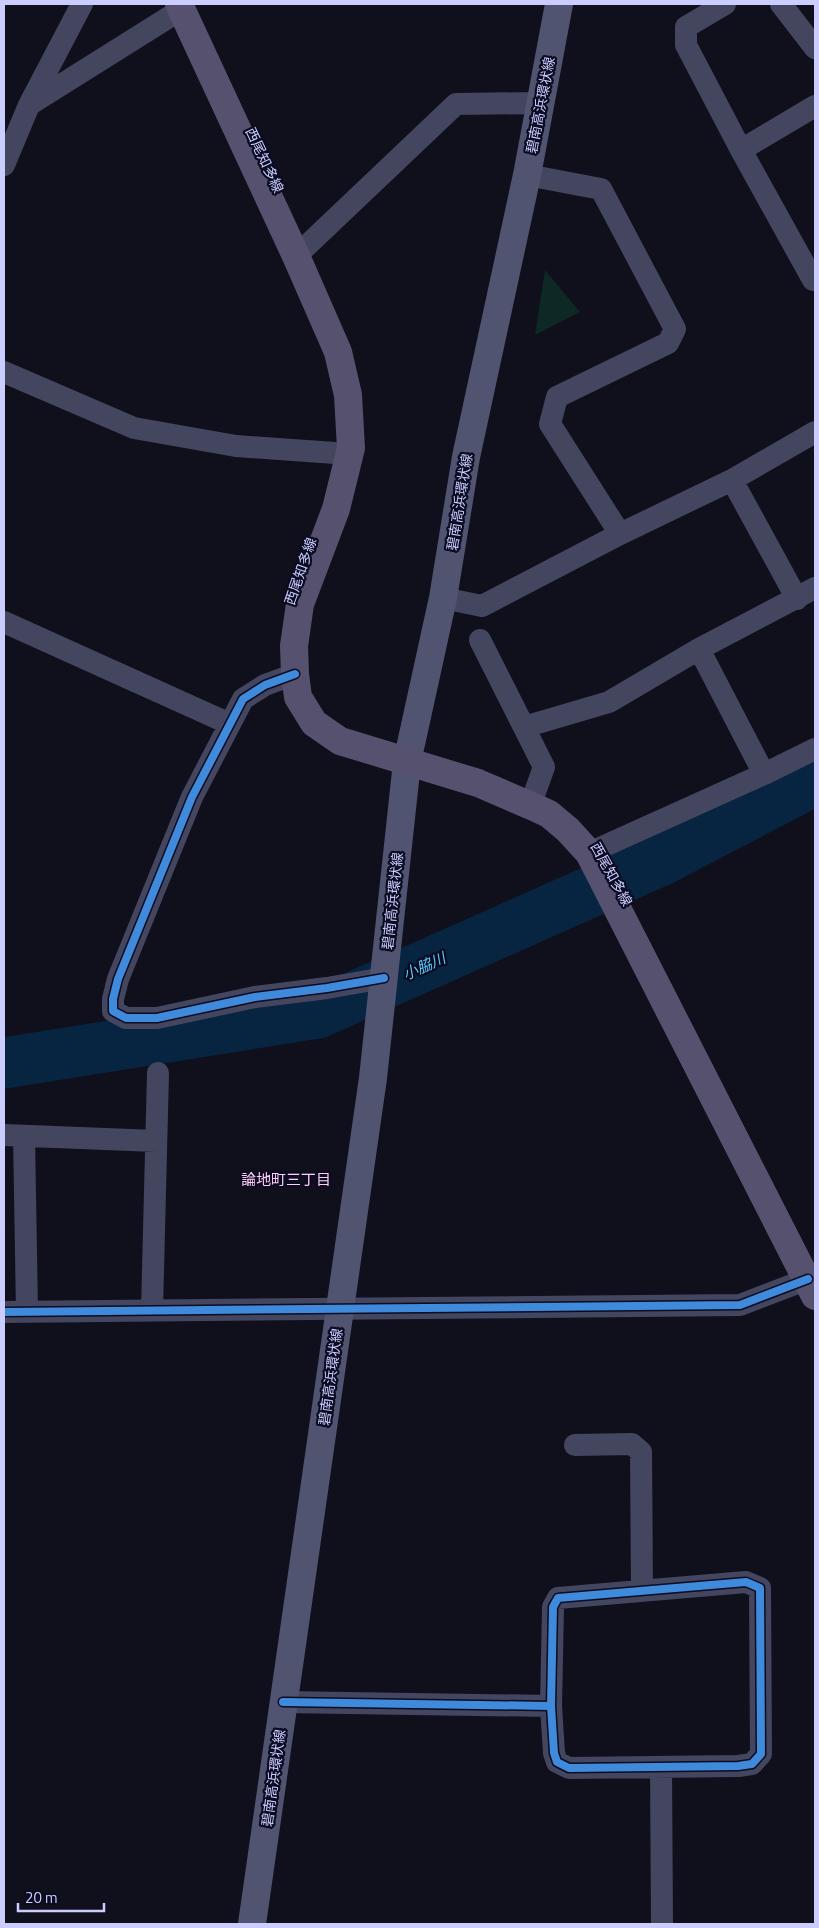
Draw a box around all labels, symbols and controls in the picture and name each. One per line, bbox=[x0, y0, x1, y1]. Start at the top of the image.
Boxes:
street label: 碧南高浜環状線 bbox=[520, 55, 560, 155]
street label: 西尾知多線 bbox=[241, 124, 289, 196]
street label: 碧南高浜環状線 bbox=[441, 452, 477, 552]
street label: 西尾知多線 bbox=[279, 534, 321, 608]
street label: 西尾知多線 bbox=[586, 838, 638, 910]
street label: 碧南高浜環状線 bbox=[376, 851, 408, 951]
water label: 小脇川 bbox=[399, 946, 451, 986]
district label: 論地町三丁目 bbox=[241, 1168, 331, 1191]
street label: 碧南高浜環状線 bbox=[313, 1327, 347, 1427]
street label: 碧南高浜環状線 bbox=[256, 1728, 290, 1828]
scale bar bbox=[18, 1880, 104, 1912]
text: 20 m bbox=[25, 1886, 58, 1909]

